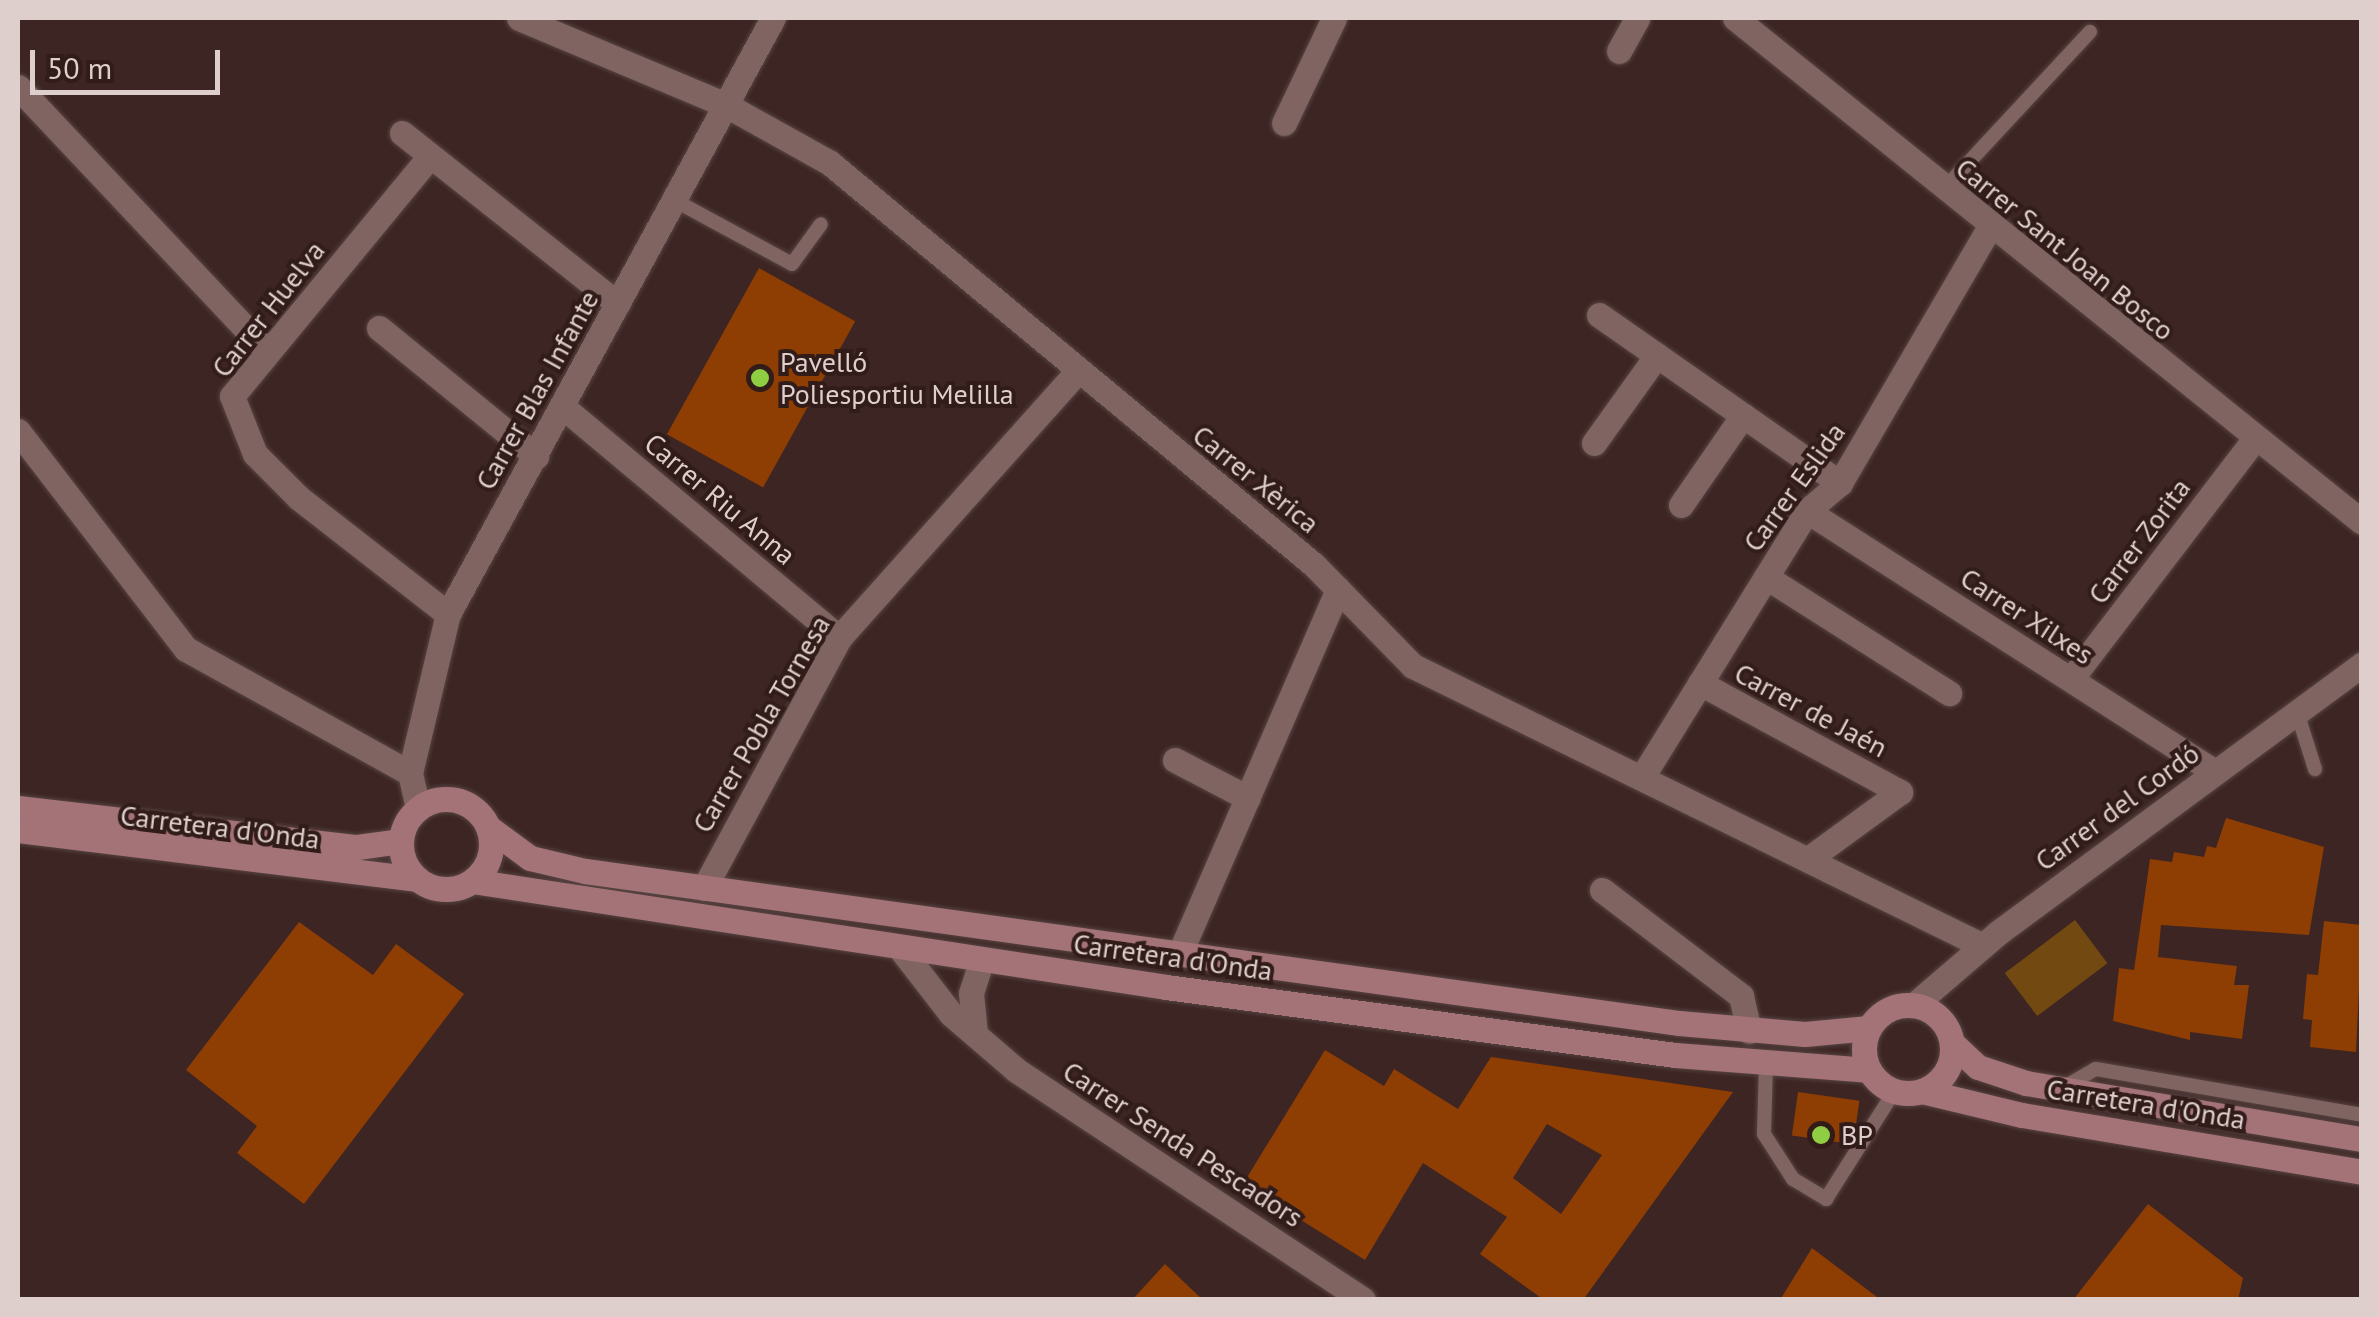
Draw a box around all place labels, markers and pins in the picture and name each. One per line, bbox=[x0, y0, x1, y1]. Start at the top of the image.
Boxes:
place label: Pavelló Poliesportiu Melilla bbox=[780, 345, 1014, 411]
marker: Pavelló Poliesportiu Melilla bbox=[749, 367, 771, 389]
place label: BP bbox=[1841, 1118, 1873, 1152]
marker: BP bbox=[1810, 1124, 1832, 1146]

